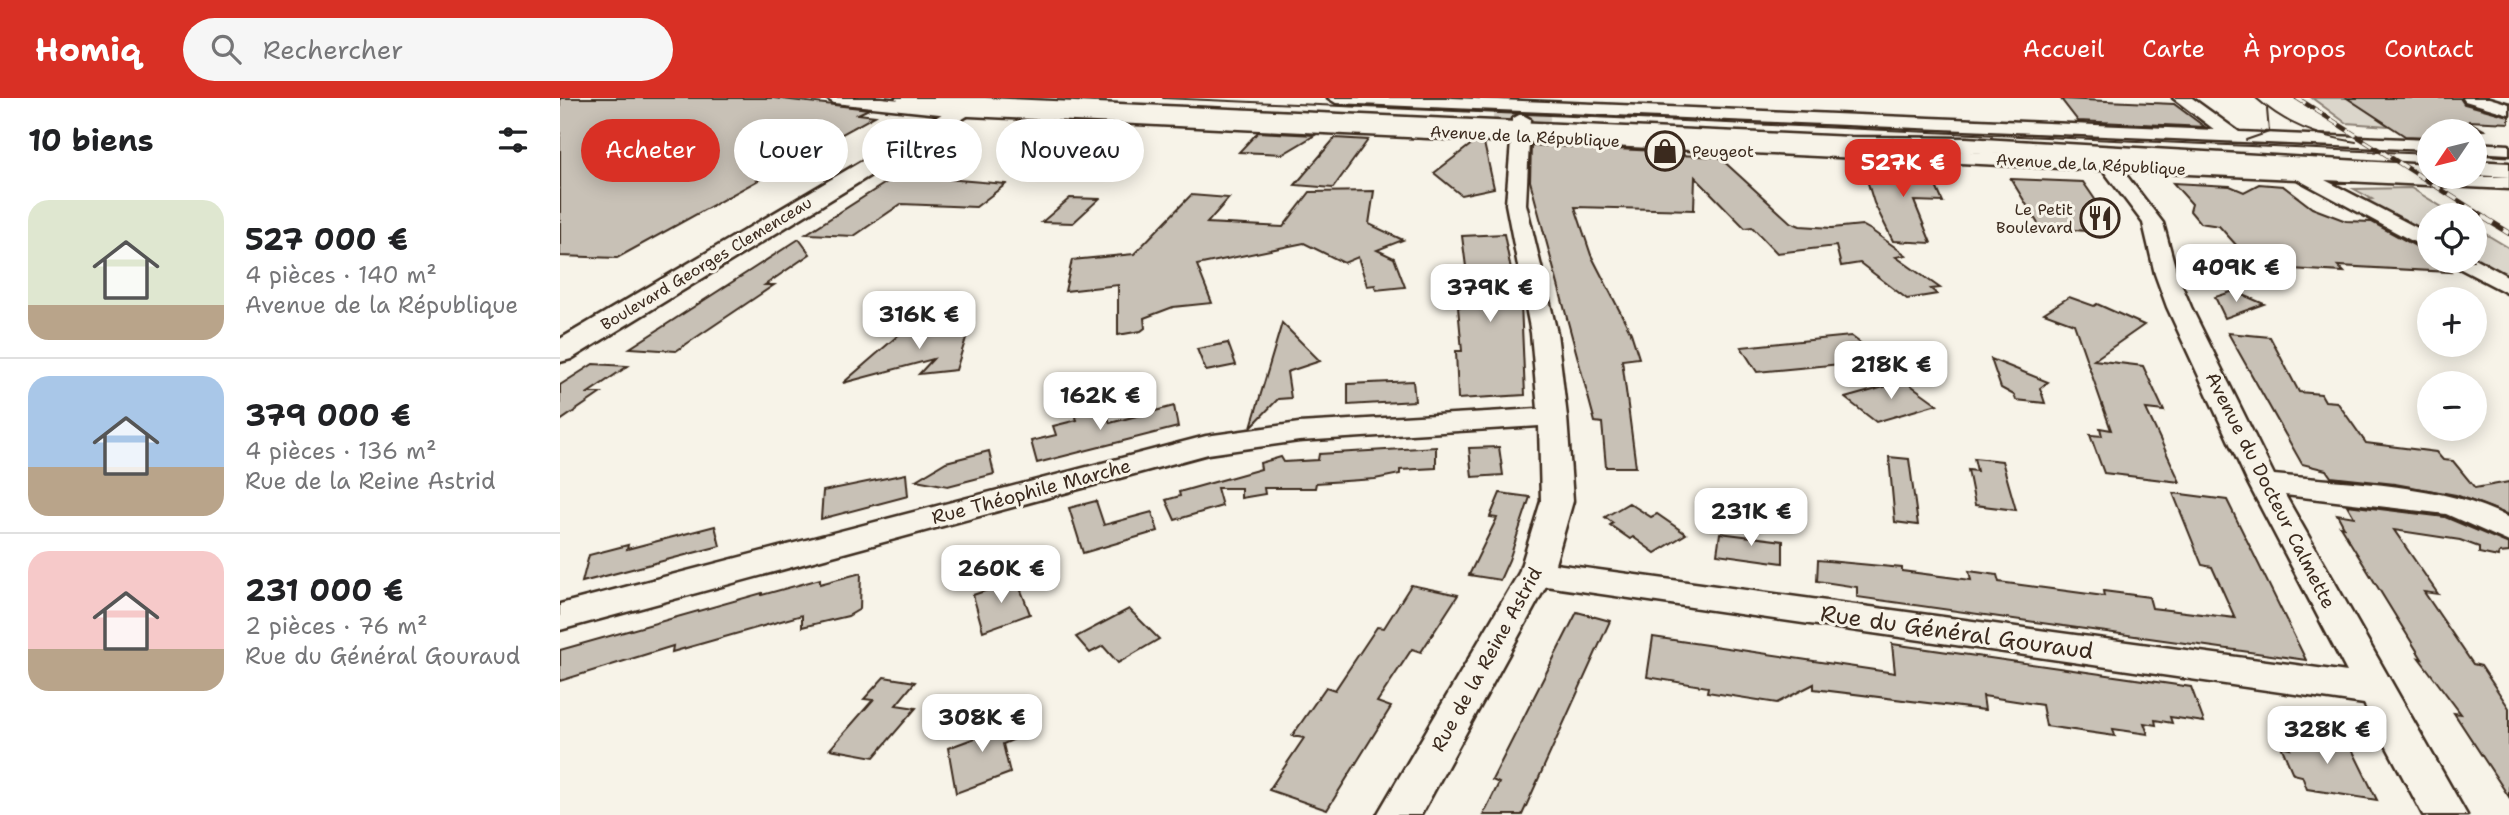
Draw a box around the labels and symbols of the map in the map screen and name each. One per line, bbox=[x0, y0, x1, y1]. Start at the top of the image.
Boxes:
north arrow bbox=[2417, 119, 2487, 189]
street label: Avenue de la République bbox=[1429, 121, 1620, 152]
shop icon: Peugeot bbox=[1644, 130, 1686, 172]
pin: 527K € bbox=[1846, 140, 1960, 199]
place label: Peugeot bbox=[1692, 141, 1754, 162]
street label: Avenue de la République bbox=[1995, 149, 2186, 180]
street label: Boulevard Georges Clemenceau bbox=[597, 192, 816, 335]
restaurant icon: Le Petit Boulevard bbox=[2079, 197, 2121, 239]
place label: Le Petit Boulevard bbox=[1996, 199, 2073, 238]
pin: 409K € bbox=[2179, 244, 2293, 304]
pin: 379K € bbox=[1433, 264, 1547, 324]
pin: 316K € bbox=[862, 292, 976, 351]
pin: 218K € bbox=[1834, 342, 1948, 401]
street label: Avenue du Docteur Calmette bbox=[2200, 368, 2341, 613]
pin: 162K € bbox=[1043, 372, 1157, 432]
street label: Rue Théophile Marche bbox=[929, 453, 1133, 530]
pin: 231K € bbox=[1694, 489, 1808, 548]
pin: 260K € bbox=[944, 546, 1058, 605]
street label: Rue de la Reine Astrid bbox=[1425, 563, 1548, 756]
street label: Rue du Général Gouraud bbox=[1819, 598, 2095, 666]
pin: 308K € bbox=[925, 694, 1039, 754]
pin: 328K € bbox=[2270, 706, 2384, 766]

